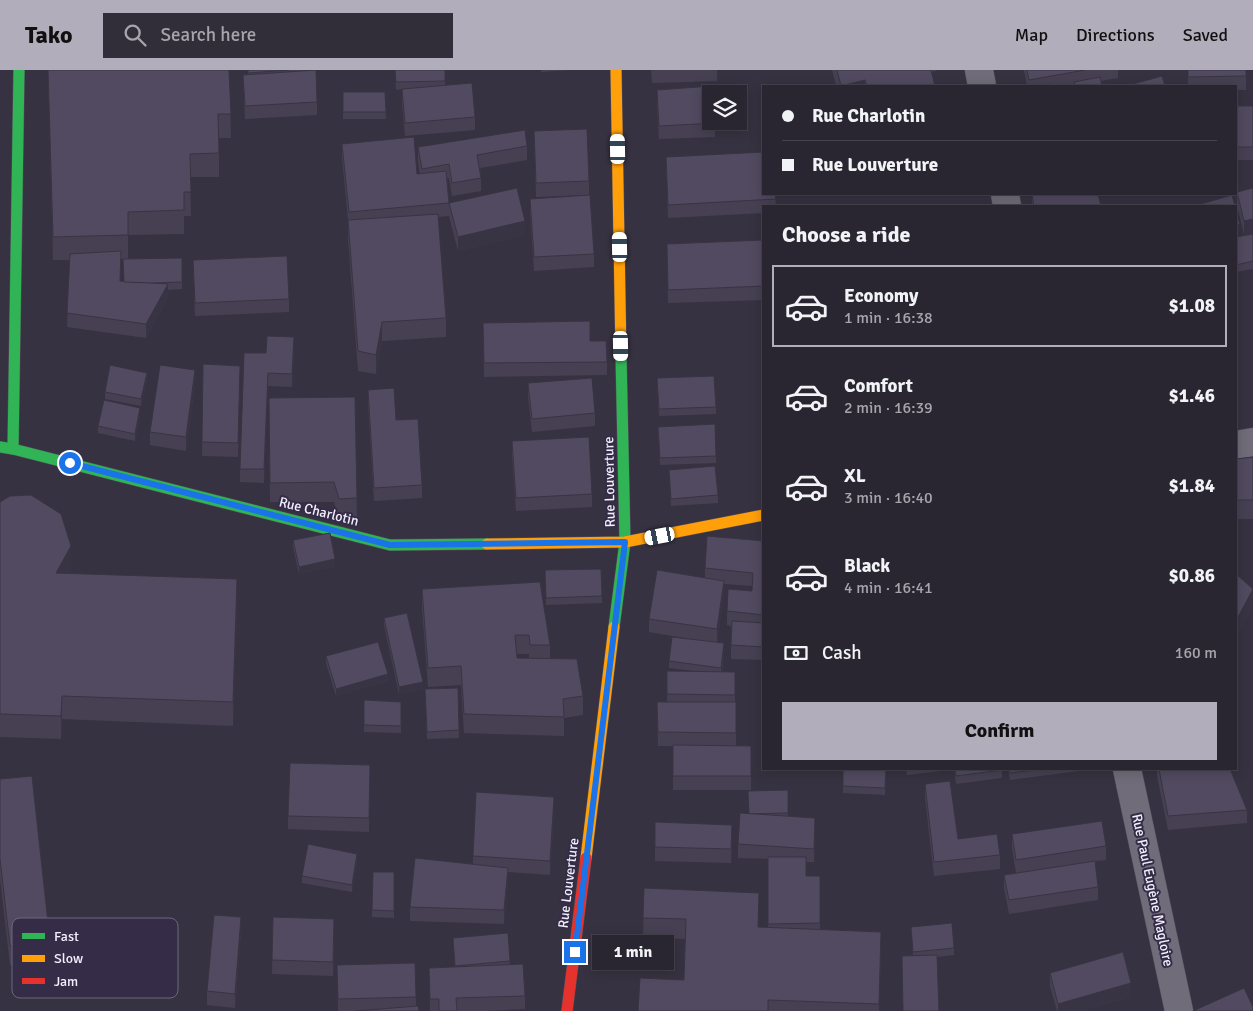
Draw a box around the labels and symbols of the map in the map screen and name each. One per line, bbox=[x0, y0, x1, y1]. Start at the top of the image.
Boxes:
car bbox=[610, 134, 625, 164]
car bbox=[612, 232, 627, 262]
car bbox=[613, 331, 628, 361]
street label: Rue Louverture bbox=[600, 436, 619, 528]
route start bbox=[59, 452, 81, 474]
street label: Rue Charlotin bbox=[277, 493, 361, 530]
car bbox=[643, 526, 676, 546]
street label: Rue Paul Eugène Magloire bbox=[1128, 812, 1177, 968]
street label: Rue Louverture bbox=[555, 837, 582, 929]
legend bbox=[12, 918, 178, 998]
text: Fast bbox=[54, 928, 79, 945]
callout: 1 min bbox=[592, 934, 675, 970]
route end bbox=[564, 941, 586, 963]
text: Slow bbox=[54, 950, 83, 967]
text: Jam bbox=[54, 973, 78, 990]

